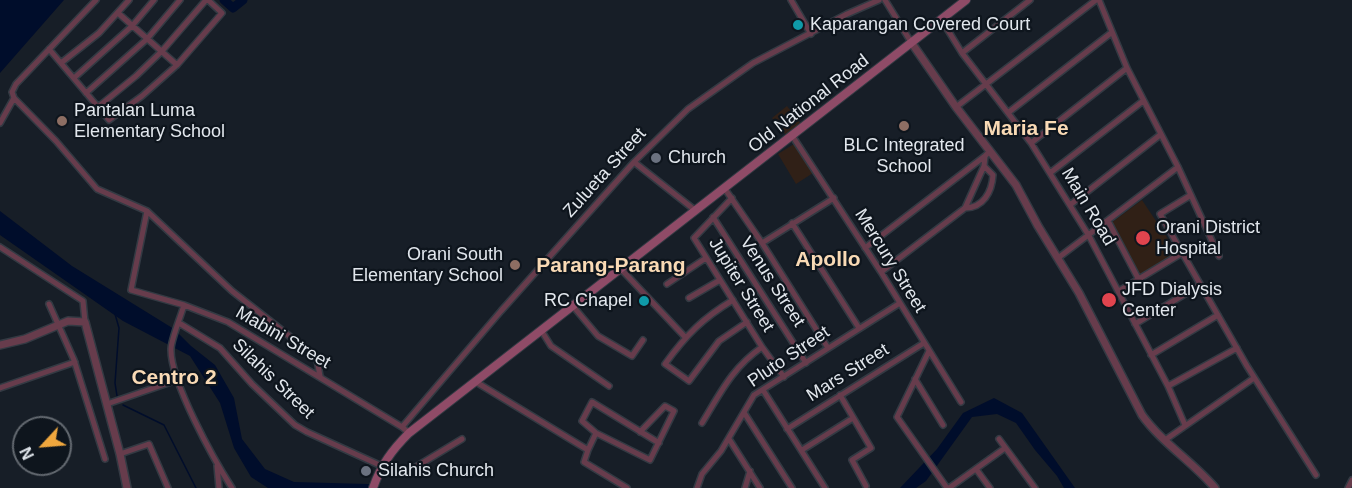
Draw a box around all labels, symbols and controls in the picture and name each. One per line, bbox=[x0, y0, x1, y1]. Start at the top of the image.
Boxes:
place label: Kaparangan Covered Court bbox=[810, 14, 1030, 36]
marker: Kaparangan Covered Court bbox=[791, 18, 805, 32]
street label: Old National Road bbox=[744, 50, 874, 158]
place label: Pantalan Luma Elementary School bbox=[74, 100, 225, 142]
marker: Pantalan Luma Elementary School bbox=[55, 114, 69, 128]
district label: Maria Fe bbox=[983, 116, 1069, 142]
marker: BLC Integrated School bbox=[897, 119, 911, 133]
street label: Zulueta Street bbox=[559, 124, 651, 222]
place label: BLC Integrated School bbox=[843, 135, 965, 178]
place label: Church bbox=[668, 147, 726, 169]
marker: Church bbox=[649, 151, 663, 165]
street label: Main Road bbox=[1056, 164, 1120, 250]
street label: Mercury Street bbox=[850, 205, 930, 317]
place label: Orani District Hospital bbox=[1156, 217, 1260, 260]
marker: Orani District Hospital bbox=[1134, 229, 1152, 247]
street label: Venus Street bbox=[735, 233, 809, 331]
street label: Jupiter Street bbox=[703, 234, 779, 336]
place label: Orani South Elementary School bbox=[352, 244, 503, 286]
district label: Apollo bbox=[795, 247, 861, 273]
district label: Parang-Parang bbox=[536, 253, 686, 279]
marker: Orani South Elementary School bbox=[508, 258, 522, 272]
place label: JFD Dialysis Center bbox=[1122, 279, 1222, 322]
place label: RC Chapel bbox=[544, 290, 632, 312]
marker: JFD Dialysis Center bbox=[1100, 291, 1118, 309]
marker: RC Chapel bbox=[637, 294, 651, 308]
street label: Mabini Street bbox=[232, 302, 334, 374]
street label: Pluto Street bbox=[744, 322, 834, 392]
street label: Silahis Street bbox=[227, 334, 319, 424]
street label: Mars Street bbox=[803, 339, 893, 407]
district label: Centro 2 bbox=[131, 365, 217, 391]
north arrow bbox=[12, 416, 72, 476]
text: N bbox=[17, 444, 37, 462]
place label: Silahis Church bbox=[378, 460, 494, 482]
marker: Silahis Church bbox=[359, 464, 373, 478]

